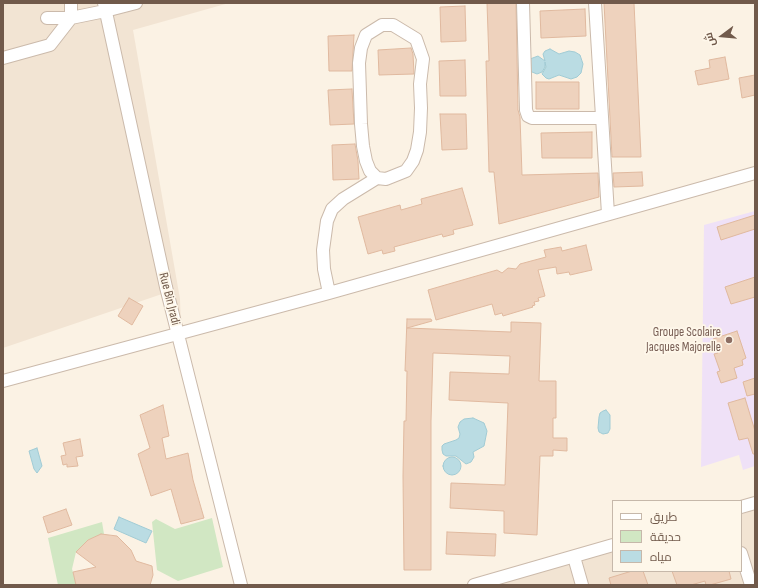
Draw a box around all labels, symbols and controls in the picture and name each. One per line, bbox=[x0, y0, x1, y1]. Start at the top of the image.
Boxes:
north arrow bbox=[702, 16, 742, 56]
text: ش bbox=[702, 31, 718, 48]
street label: Rue Bin Jradi bbox=[155, 271, 183, 327]
place label: Groupe Scolaire Jacques Majorelle bbox=[646, 325, 721, 356]
marker: Groupe Scolaire Jacques Majorelle bbox=[724, 335, 734, 345]
legend bbox=[612, 500, 742, 572]
text: طريق bbox=[650, 510, 677, 525]
text: حديقة bbox=[650, 530, 681, 545]
text: مياه bbox=[650, 550, 672, 565]

